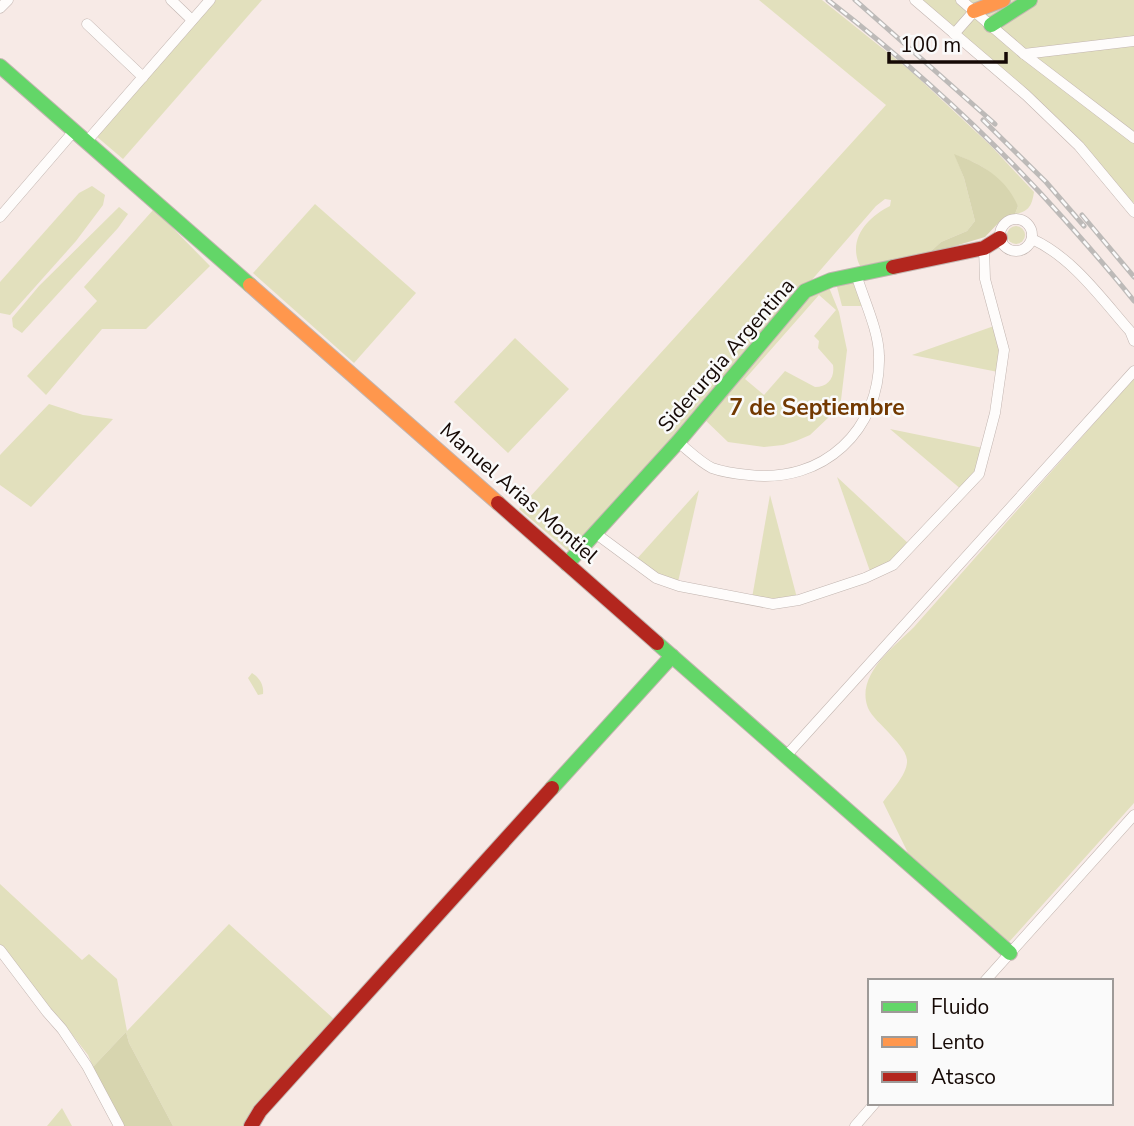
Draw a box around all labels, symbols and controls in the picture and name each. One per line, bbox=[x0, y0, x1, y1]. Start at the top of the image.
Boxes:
scale bar bbox=[889, 21, 1006, 65]
text: 100 m bbox=[900, 31, 961, 59]
street label: Siderurgia Argentina bbox=[651, 272, 801, 438]
district label: 7 de Septiembre bbox=[729, 392, 905, 423]
street label: Manuel Arias Montiel bbox=[434, 416, 605, 570]
legend bbox=[868, 979, 1113, 1105]
text: Fluido bbox=[931, 993, 989, 1021]
text: Lento bbox=[931, 1028, 984, 1056]
text: Atasco bbox=[931, 1063, 996, 1091]

